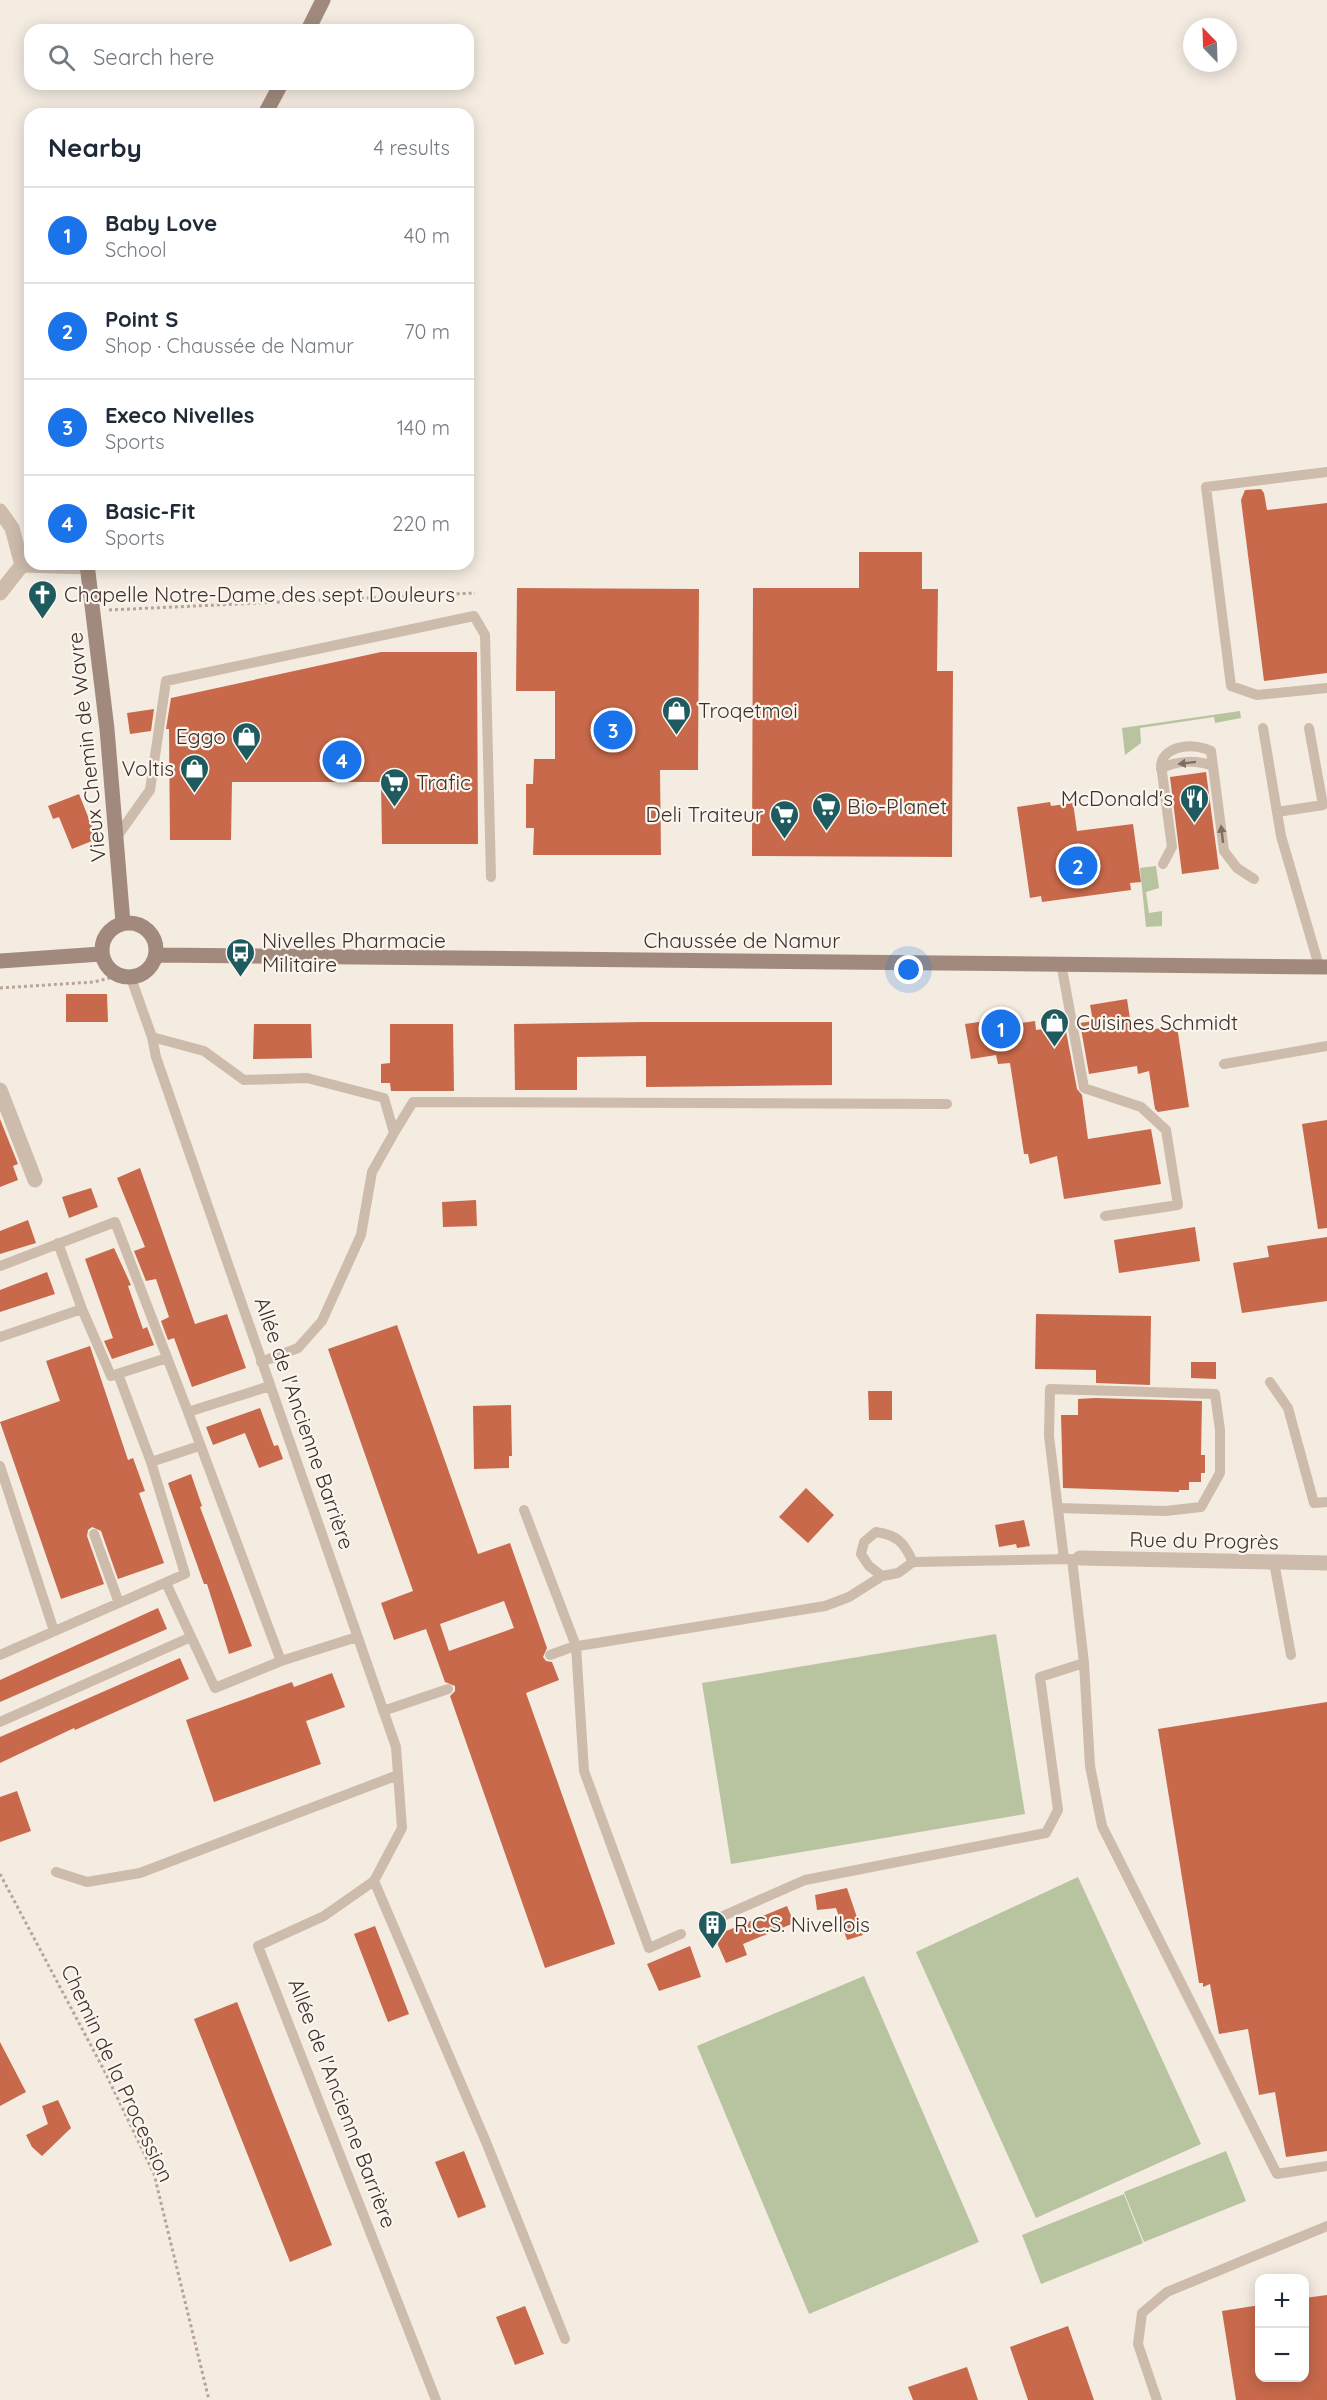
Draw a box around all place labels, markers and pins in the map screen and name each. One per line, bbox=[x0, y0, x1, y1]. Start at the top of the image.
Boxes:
church icon: Chapelle Notre-Dame des sept Douleurs bbox=[27, 578, 59, 620]
place label: Chapelle Notre-Dame des sept Douleurs bbox=[64, 581, 455, 607]
shop icon: Troqetmoi bbox=[661, 694, 693, 736]
place label: Troqetmoi bbox=[698, 697, 798, 723]
pin: 3 bbox=[594, 708, 632, 752]
shop icon: Eggo bbox=[231, 720, 263, 762]
place label: Eggo bbox=[176, 723, 226, 749]
pin: 4 bbox=[322, 738, 362, 783]
shop icon: Voltis bbox=[179, 752, 211, 794]
place label: Voltis bbox=[122, 755, 174, 781]
supermarket icon: Trafic bbox=[379, 766, 411, 808]
place label: Trafic bbox=[416, 769, 471, 795]
restaurant icon: McDonald's bbox=[1178, 782, 1210, 824]
place label: McDonald's bbox=[1061, 785, 1173, 811]
supermarket icon: Bio-Planet bbox=[810, 790, 842, 832]
place label: Bio-Planet bbox=[847, 793, 947, 819]
supermarket icon: Deli Traiteur bbox=[768, 798, 800, 840]
place label: Deli Traiteur bbox=[645, 801, 763, 827]
pin: 2 bbox=[1058, 844, 1098, 888]
place label: Nivelles Pharmacie Militaire bbox=[262, 927, 446, 977]
bus stop icon: Nivelles Pharmacie Militaire bbox=[225, 936, 257, 978]
pin: 1 bbox=[982, 1006, 1020, 1052]
shop icon: Cuisines Schmidt bbox=[1039, 1006, 1071, 1048]
place label: Cuisines Schmidt bbox=[1076, 1009, 1238, 1035]
building icon: R.C.S. Nivellois bbox=[697, 1908, 729, 1950]
place label: R.C.S. Nivellois bbox=[734, 1911, 870, 1937]

